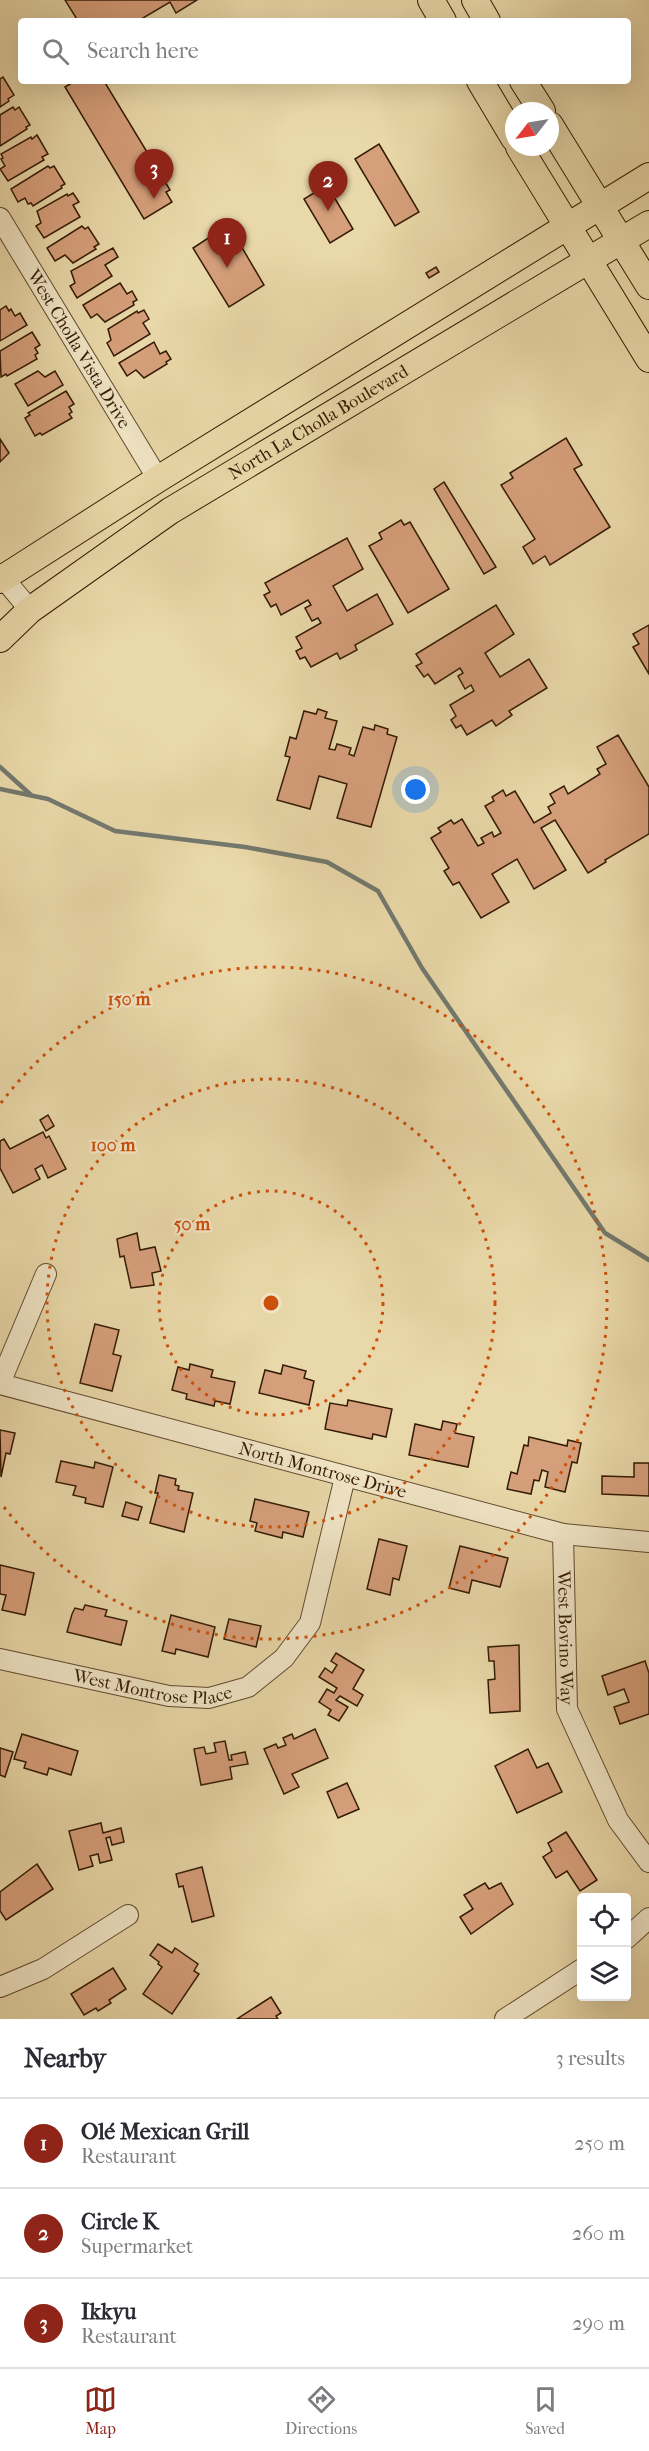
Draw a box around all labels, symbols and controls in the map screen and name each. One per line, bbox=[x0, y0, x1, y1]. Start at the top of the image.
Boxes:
search box bbox=[18, 18, 631, 84]
icon: search bbox=[39, 35, 72, 68]
text: Search here bbox=[87, 38, 199, 64]
north arrow bbox=[505, 102, 559, 156]
pin: 3 bbox=[134, 150, 174, 199]
pin: 2 bbox=[308, 162, 348, 211]
pin: 1 bbox=[208, 218, 246, 268]
street label: West Cholla Vista Drive bbox=[22, 265, 135, 432]
street label: North La Cholla Boulevard bbox=[225, 361, 412, 485]
your location bbox=[401, 775, 430, 804]
text: 150 m bbox=[108, 989, 151, 1010]
text: 100 m bbox=[90, 1135, 137, 1156]
text: 50 m bbox=[174, 1214, 211, 1235]
centre of rings bbox=[261, 1293, 281, 1313]
street label: North Montrose Drive bbox=[237, 1438, 409, 1503]
street label: West Bovino Way bbox=[553, 1569, 577, 1707]
street label: West Montrose Place bbox=[70, 1665, 235, 1709]
map controls bbox=[577, 1893, 631, 2001]
button: locate bbox=[577, 1893, 631, 1947]
button: layers bbox=[577, 1947, 631, 2001]
text: Nearby bbox=[24, 2043, 106, 2074]
text: 3 results bbox=[556, 2047, 625, 2070]
text: Olé Mexican Grill bbox=[81, 2119, 249, 2145]
text: 1 bbox=[40, 2132, 47, 2155]
text: 250 m bbox=[574, 2132, 625, 2155]
text: Restaurant bbox=[81, 2145, 177, 2168]
text: Circle K bbox=[81, 2209, 159, 2235]
text: 2 bbox=[38, 2222, 49, 2245]
text: 260 m bbox=[572, 2222, 625, 2245]
text: Supermarket bbox=[81, 2235, 193, 2258]
text: Ikkyu bbox=[81, 2299, 136, 2325]
text: 3 bbox=[39, 2312, 48, 2335]
text: 290 m bbox=[572, 2312, 625, 2335]
text: Restaurant bbox=[81, 2325, 177, 2348]
tab: Map bbox=[84, 2383, 117, 2438]
tab: Directions bbox=[285, 2383, 357, 2438]
tab: Saved bbox=[525, 2383, 565, 2438]

